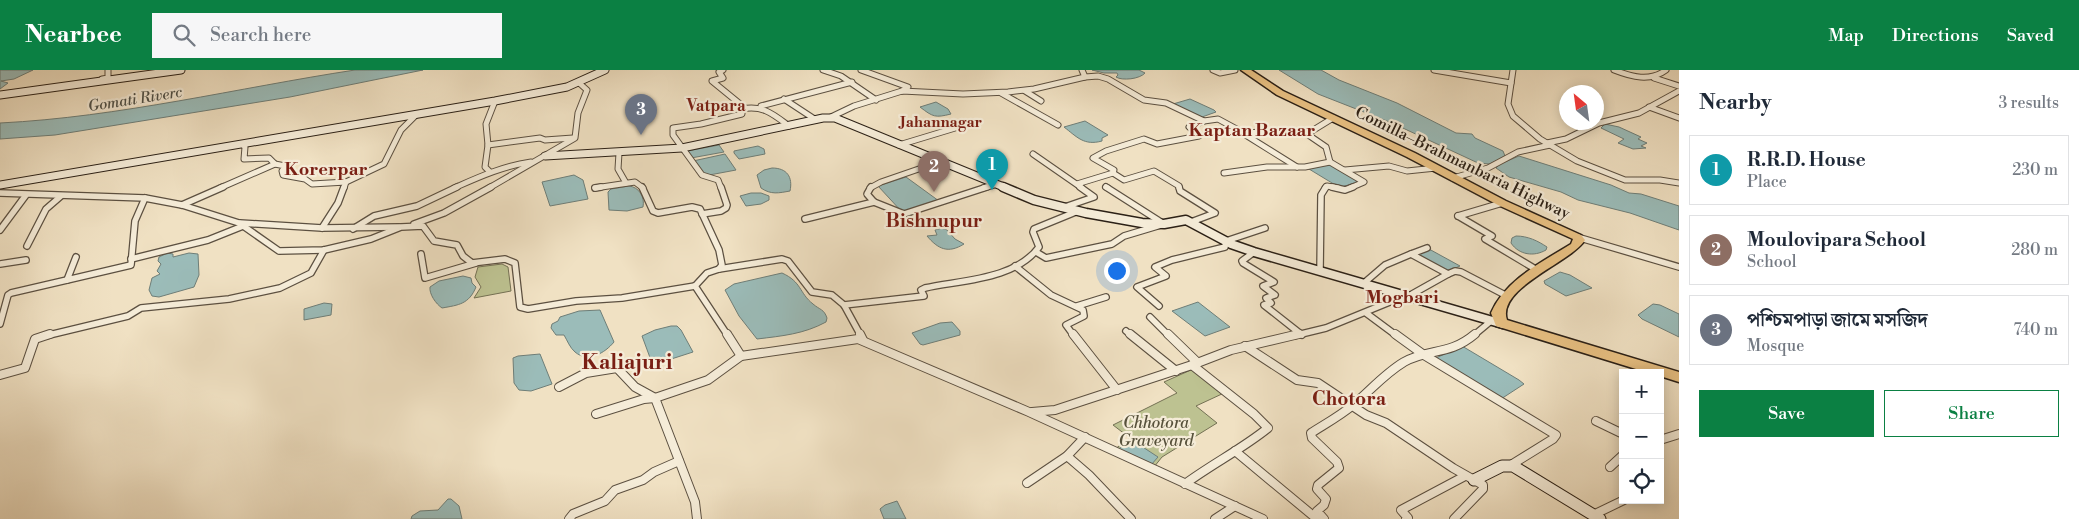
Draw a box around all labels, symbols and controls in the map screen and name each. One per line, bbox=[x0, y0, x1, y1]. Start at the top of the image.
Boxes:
search box bbox=[152, 13, 502, 58]
text: Nearbee bbox=[25, 20, 122, 50]
icon: search bbox=[170, 21, 198, 49]
text: Search here bbox=[210, 23, 311, 47]
text: Map bbox=[1828, 24, 1864, 47]
text: Directions bbox=[1892, 24, 1979, 47]
text: Saved bbox=[2007, 24, 2054, 47]
water label: Gomati Riverc bbox=[87, 83, 183, 116]
north arrow bbox=[1559, 85, 1604, 130]
text: Nearby bbox=[1699, 90, 1772, 116]
text: 3 results bbox=[1998, 93, 2059, 113]
pin: 3 bbox=[625, 94, 657, 135]
district label: Vatpara bbox=[685, 96, 746, 116]
street label: Comilla–Brahmanbaria Highway bbox=[1352, 102, 1573, 224]
district label: Jahannagar bbox=[898, 113, 983, 132]
district label: Kaptan Bazaar bbox=[1189, 119, 1315, 142]
text: R.R.D. House bbox=[1747, 148, 1866, 172]
pin: 1 bbox=[976, 149, 1008, 190]
pin: 2 bbox=[918, 151, 950, 192]
district label: Korerpar bbox=[284, 158, 368, 181]
text: 1 bbox=[1712, 160, 1720, 180]
text: 230 m bbox=[2012, 160, 2058, 180]
text: Place bbox=[1747, 172, 1787, 192]
district label: Bishnupur bbox=[886, 209, 983, 233]
text: Moulovipara School bbox=[1747, 228, 1926, 252]
text: 2 bbox=[1711, 240, 1721, 260]
text: 280 m bbox=[2011, 240, 2058, 260]
text: School bbox=[1747, 252, 1796, 272]
your location bbox=[1104, 258, 1130, 284]
district label: Mogbari bbox=[1365, 286, 1439, 309]
text: পশ্চিমপাড়া জামে মসজিদ bbox=[1747, 308, 1928, 332]
text: 3 bbox=[1711, 320, 1721, 340]
text: 740 m bbox=[2013, 320, 2058, 340]
text: Mosque bbox=[1747, 336, 1804, 356]
district label: Kaliajuri bbox=[582, 350, 673, 376]
map controls bbox=[1619, 369, 1664, 504]
button: + bbox=[1619, 369, 1664, 414]
district label: Chotora bbox=[1312, 387, 1387, 411]
button: Save bbox=[1699, 390, 1874, 437]
button: Share bbox=[1884, 390, 2059, 437]
park label: Chhotora Graveyard bbox=[1119, 413, 1195, 451]
button: − bbox=[1619, 414, 1664, 459]
button: locate bbox=[1619, 459, 1664, 504]

